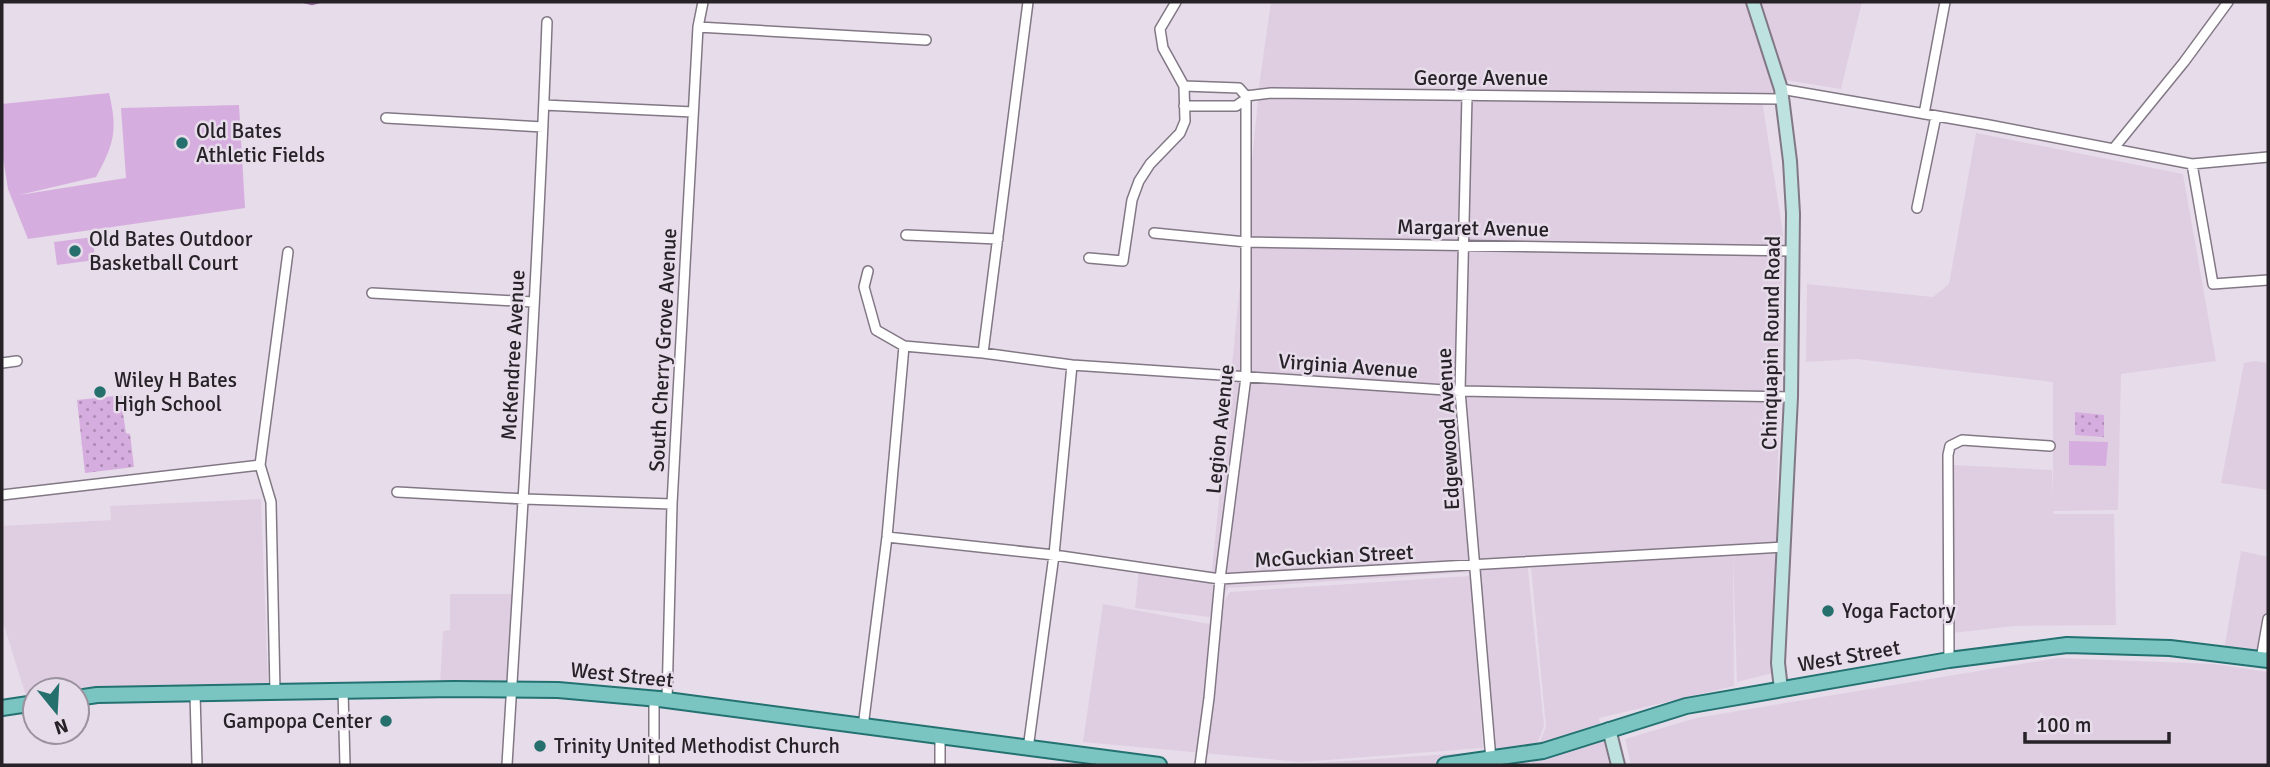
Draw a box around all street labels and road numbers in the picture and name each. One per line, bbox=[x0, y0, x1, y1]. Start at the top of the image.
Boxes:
street label: George Avenue bbox=[1414, 65, 1548, 91]
street label: Margaret Avenue bbox=[1397, 214, 1549, 242]
street label: South Cherry Grove Avenue bbox=[644, 227, 682, 473]
street label: Chinquapin Round Road bbox=[1756, 236, 1786, 450]
street label: McKendree Avenue bbox=[496, 269, 530, 441]
street label: Edgewood Avenue bbox=[1431, 347, 1465, 511]
street label: Virginia Avenue bbox=[1277, 348, 1419, 384]
street label: Legion Avenue bbox=[1200, 363, 1240, 495]
street label: McGuckian Street bbox=[1254, 539, 1414, 573]
street label: West Street bbox=[1796, 634, 1902, 678]
street label: West Street bbox=[569, 657, 675, 693]

